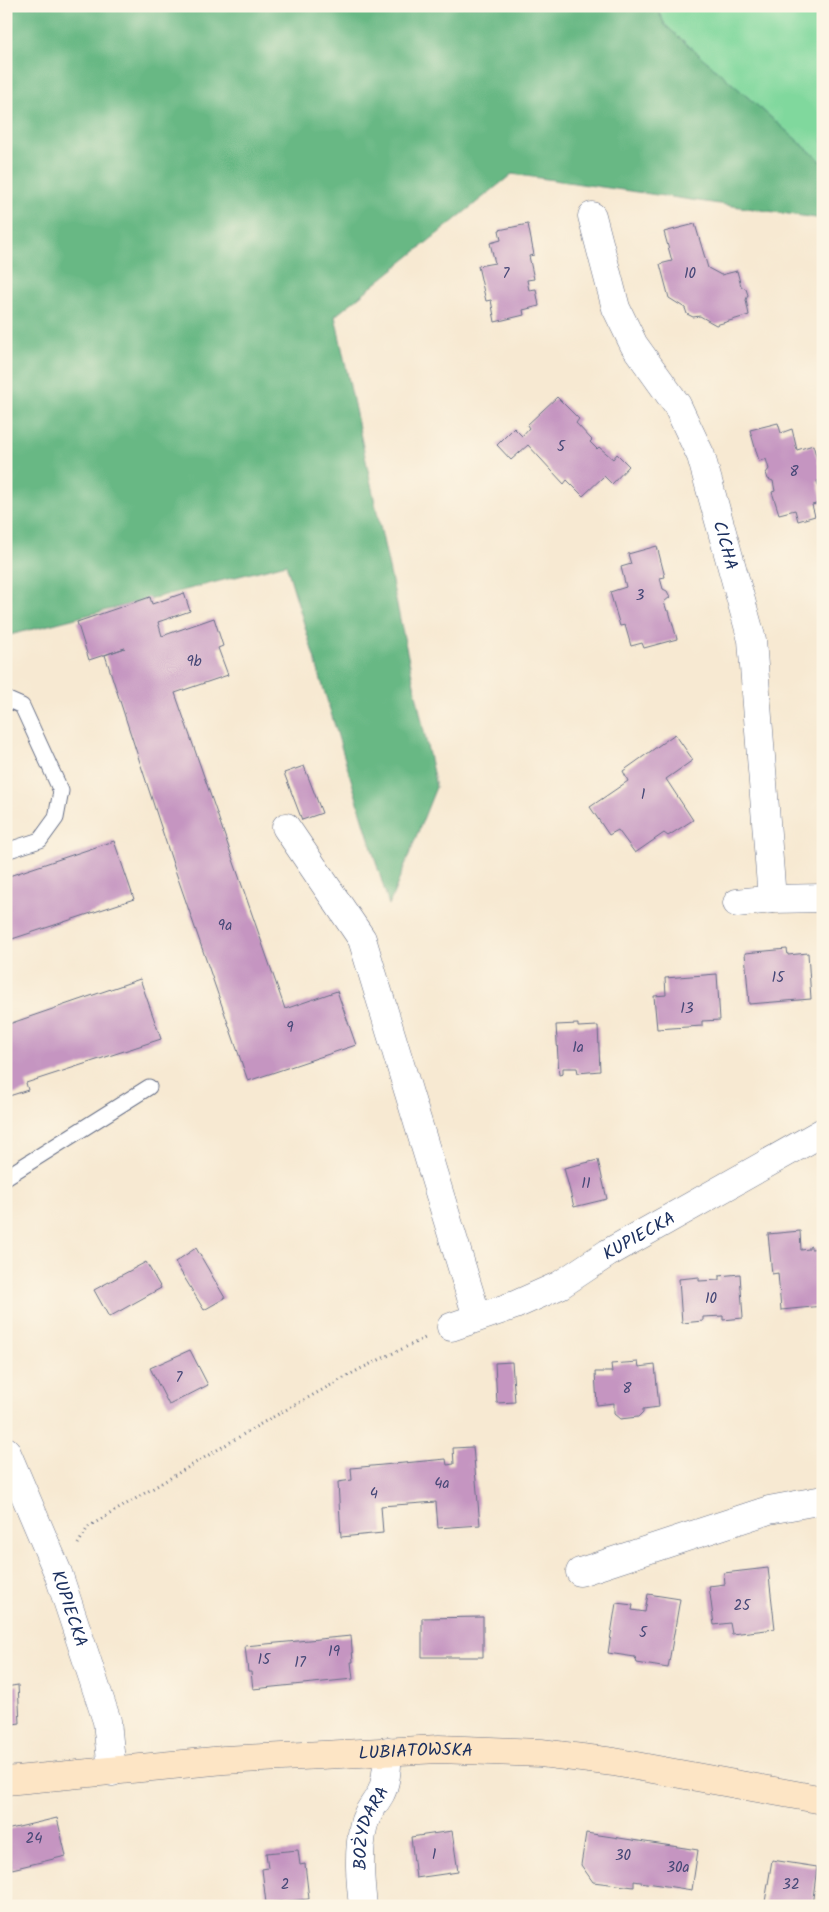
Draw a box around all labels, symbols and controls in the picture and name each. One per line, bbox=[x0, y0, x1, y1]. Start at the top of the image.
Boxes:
house number: 7 bbox=[503, 262, 511, 286]
house number: 10 bbox=[684, 262, 697, 286]
house number: 5 bbox=[557, 435, 566, 459]
house number: 8 bbox=[789, 460, 799, 484]
street label: CICHA bbox=[704, 518, 745, 574]
house number: 3 bbox=[636, 584, 645, 608]
house number: 9b bbox=[186, 650, 202, 674]
house number: 1 bbox=[641, 783, 646, 807]
house number: 9a bbox=[218, 914, 232, 938]
house number: 15 bbox=[772, 966, 785, 990]
house number: 13 bbox=[680, 997, 694, 1021]
house number: 9 bbox=[286, 1016, 294, 1040]
house number: 1a bbox=[572, 1036, 584, 1060]
house number: 11 bbox=[581, 1172, 591, 1196]
street label: KUPIECKA bbox=[598, 1205, 681, 1269]
house number: 10 bbox=[705, 1287, 718, 1311]
house number: 7 bbox=[176, 1366, 184, 1390]
house number: 8 bbox=[622, 1377, 632, 1401]
house number: 4a bbox=[434, 1472, 450, 1496]
house number: 4 bbox=[370, 1482, 378, 1506]
street label: KUPIECKA bbox=[42, 1567, 95, 1651]
house number: 25 bbox=[734, 1594, 751, 1618]
house number: 5 bbox=[639, 1621, 648, 1645]
house number: 19 bbox=[328, 1640, 341, 1664]
house number: 15 bbox=[258, 1648, 271, 1672]
house number: 17 bbox=[294, 1651, 307, 1675]
street label: LUBIATOWSKA bbox=[358, 1736, 474, 1769]
street label: BOŻYDARA bbox=[347, 1782, 398, 1870]
house number: 24 bbox=[26, 1827, 42, 1851]
house number: 1 bbox=[432, 1843, 437, 1867]
house number: 30 bbox=[615, 1844, 632, 1868]
house number: 30a bbox=[666, 1856, 690, 1880]
house number: 2 bbox=[281, 1873, 289, 1897]
house number: 32 bbox=[782, 1873, 800, 1897]

